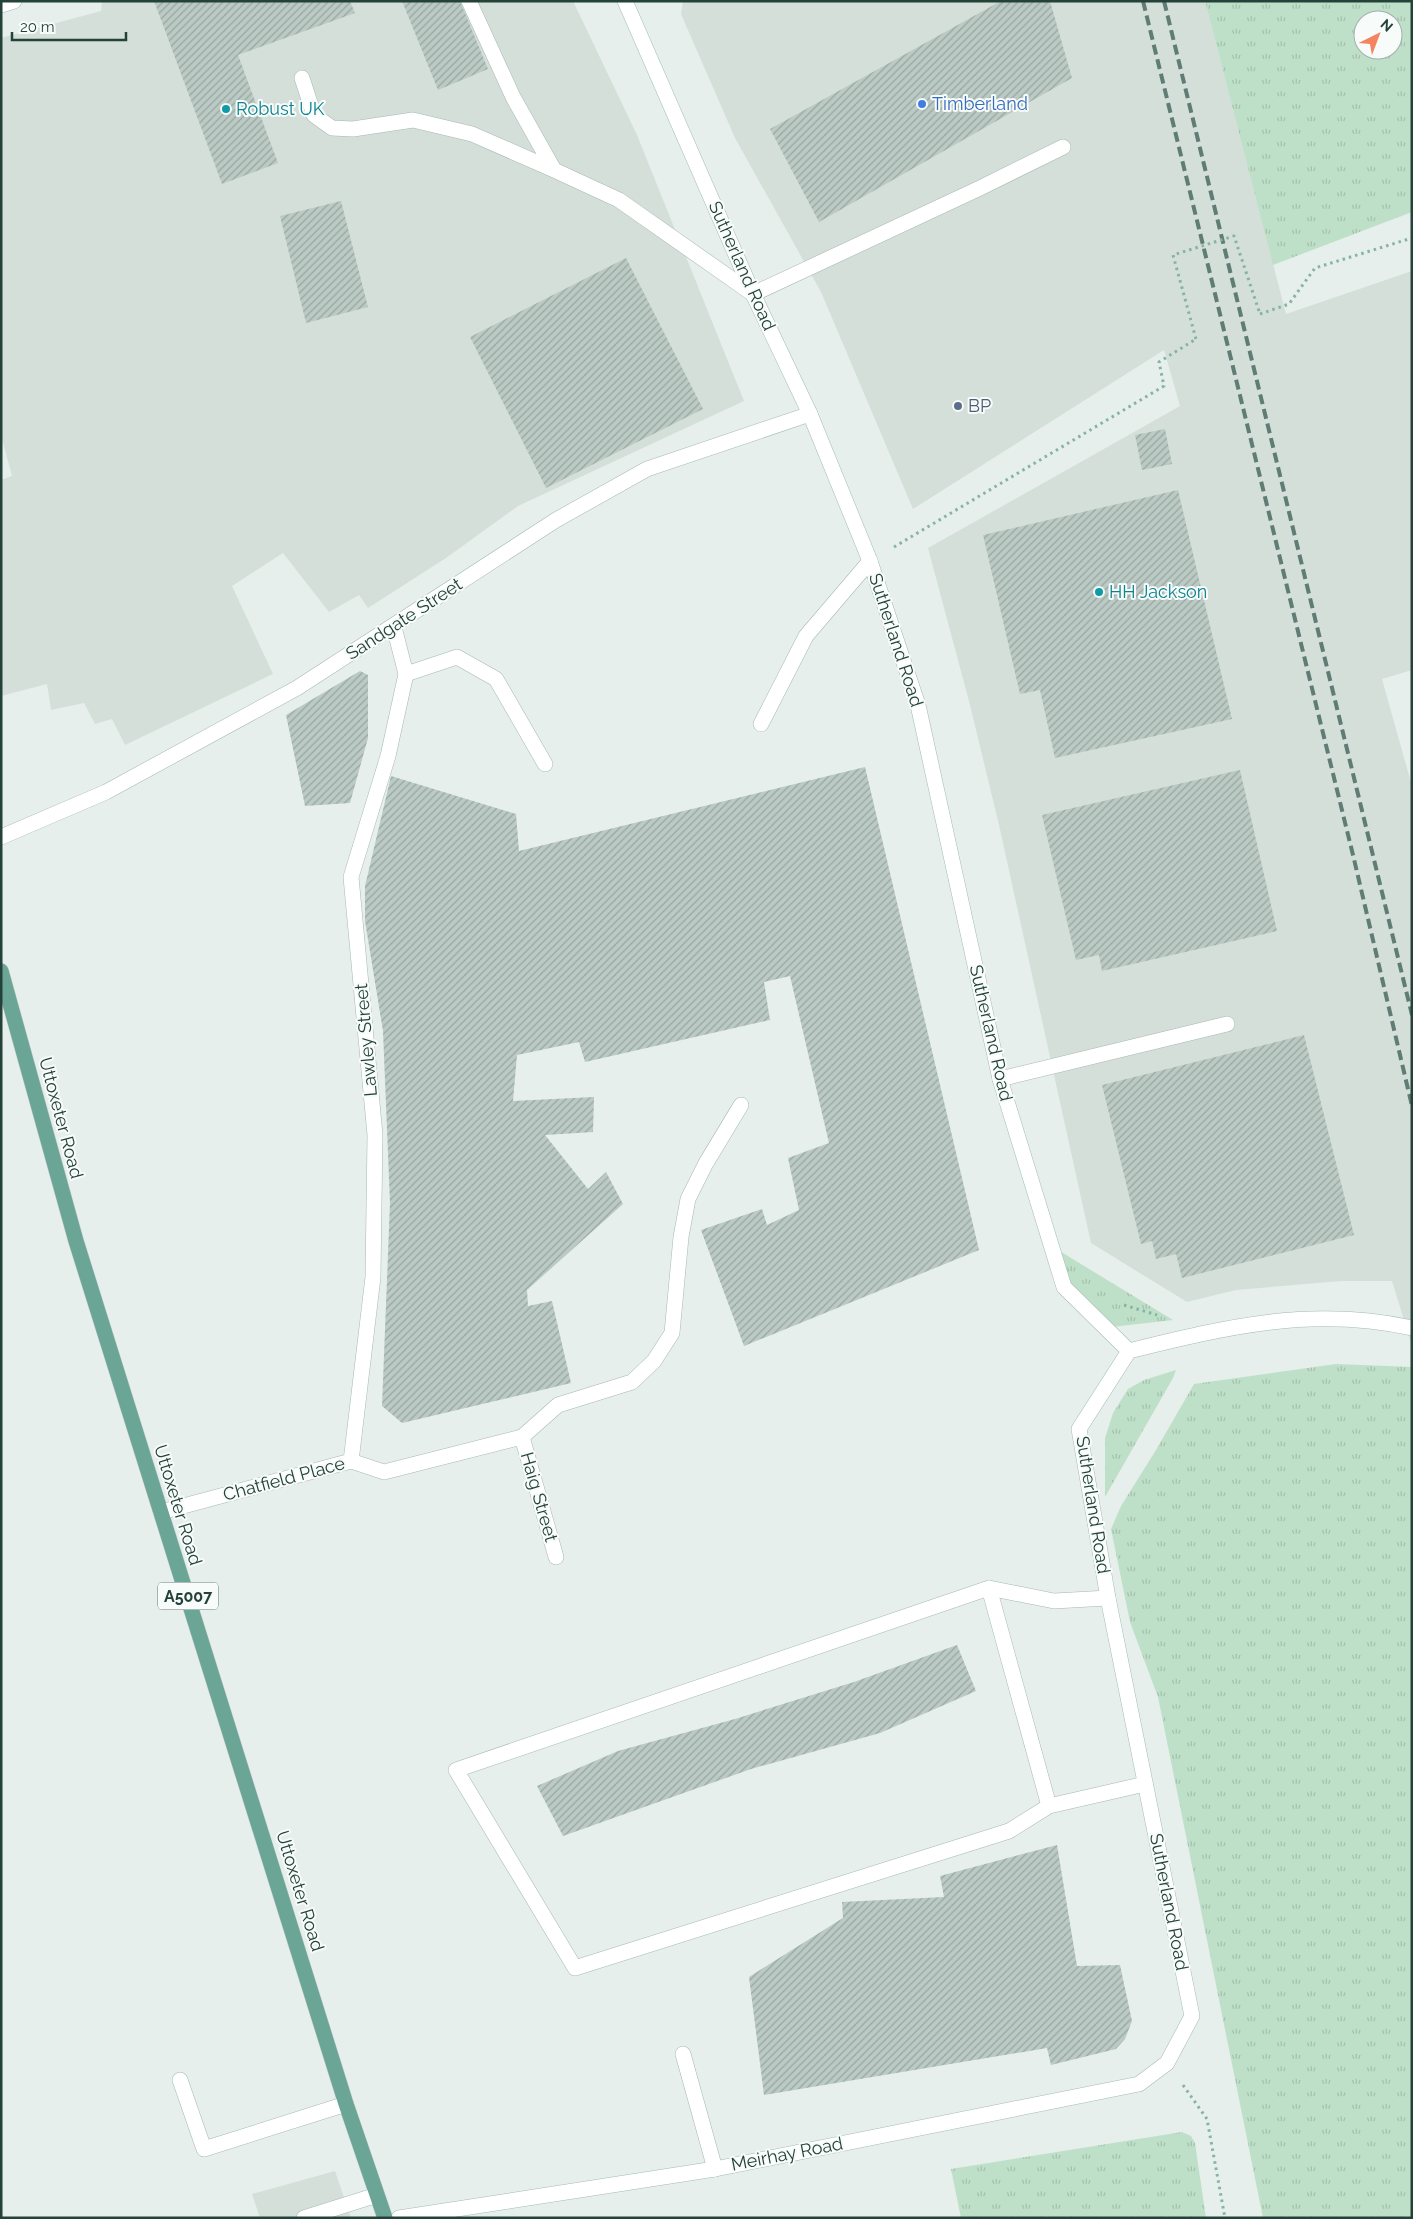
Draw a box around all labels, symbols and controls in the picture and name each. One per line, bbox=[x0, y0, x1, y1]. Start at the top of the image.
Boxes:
scale bar bbox=[12, 10, 126, 42]
north arrow bbox=[1353, 10, 1403, 60]
text: N bbox=[1377, 16, 1396, 35]
text: 20 m bbox=[20, 18, 55, 36]
place label: Timberland bbox=[932, 93, 1028, 114]
place label: Robust UK bbox=[236, 98, 325, 119]
marker: Timberland bbox=[916, 98, 928, 110]
marker: Robust UK bbox=[220, 103, 232, 115]
street label: Sutherland Road bbox=[705, 198, 780, 334]
place label: BP bbox=[968, 395, 991, 416]
marker: BP bbox=[952, 400, 964, 412]
street label: Sutherland Road bbox=[865, 570, 928, 709]
street label: Sandgate Street bbox=[342, 573, 466, 664]
place label: HH Jackson bbox=[1109, 581, 1207, 602]
marker: HH Jackson bbox=[1093, 586, 1105, 598]
street label: Sutherland Road bbox=[966, 963, 1017, 1103]
street label: Lawley Street bbox=[350, 983, 381, 1098]
street label: Uttoxeter Road bbox=[35, 1055, 88, 1181]
street label: Sutherland Road bbox=[1072, 1435, 1115, 1575]
street label: Uttoxeter Road bbox=[150, 1442, 207, 1568]
street label: Haig Street bbox=[517, 1449, 562, 1544]
street label: Chatfield Place bbox=[221, 1452, 347, 1505]
road number: A5007 bbox=[158, 1582, 218, 1610]
street label: Uttoxeter Road bbox=[272, 1828, 329, 1954]
street label: Sutherland Road bbox=[1146, 1832, 1193, 1972]
street label: Meirhay Road bbox=[729, 2132, 845, 2175]

